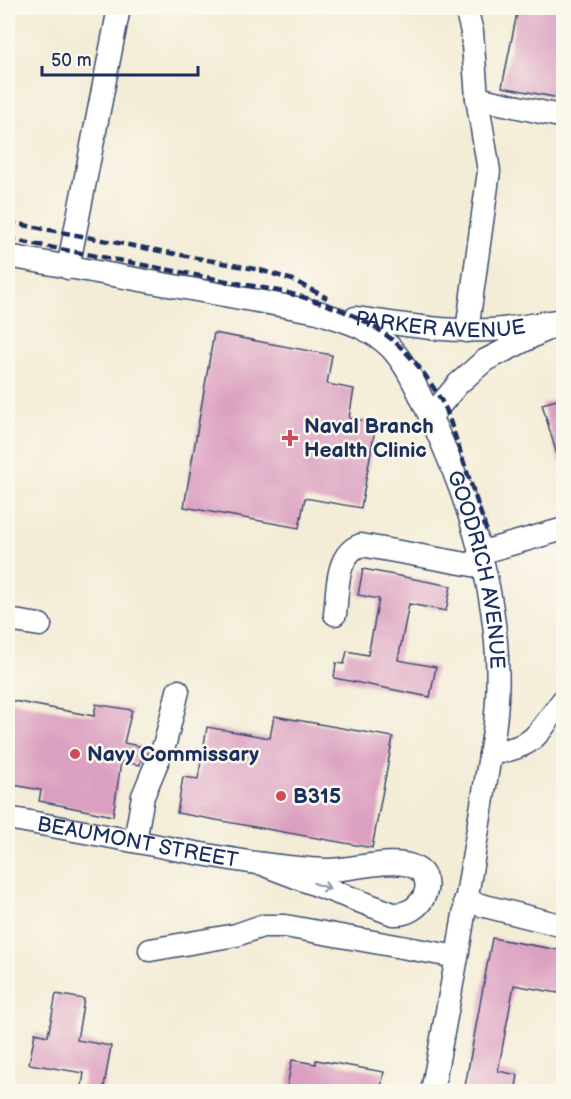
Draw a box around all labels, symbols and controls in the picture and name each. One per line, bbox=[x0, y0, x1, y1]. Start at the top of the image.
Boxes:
scale bar bbox=[42, 39, 198, 77]
text: 50 m bbox=[51, 50, 92, 71]
street label: PARKER AVENUE bbox=[354, 306, 527, 343]
place label: Naval Branch Health Clinic bbox=[304, 414, 434, 463]
marker: Naval Branch Health Clinic bbox=[281, 429, 299, 447]
street label: GOODRICH AVENUE bbox=[442, 467, 510, 670]
place label: Navy Commissary bbox=[87, 742, 259, 767]
marker: Navy Commissary bbox=[68, 747, 82, 761]
place label: B315 bbox=[293, 784, 341, 809]
marker: B315 bbox=[274, 789, 288, 803]
street label: BEAUMONT STREET bbox=[35, 812, 240, 873]
one-way arrow bbox=[312, 881, 331, 892]

